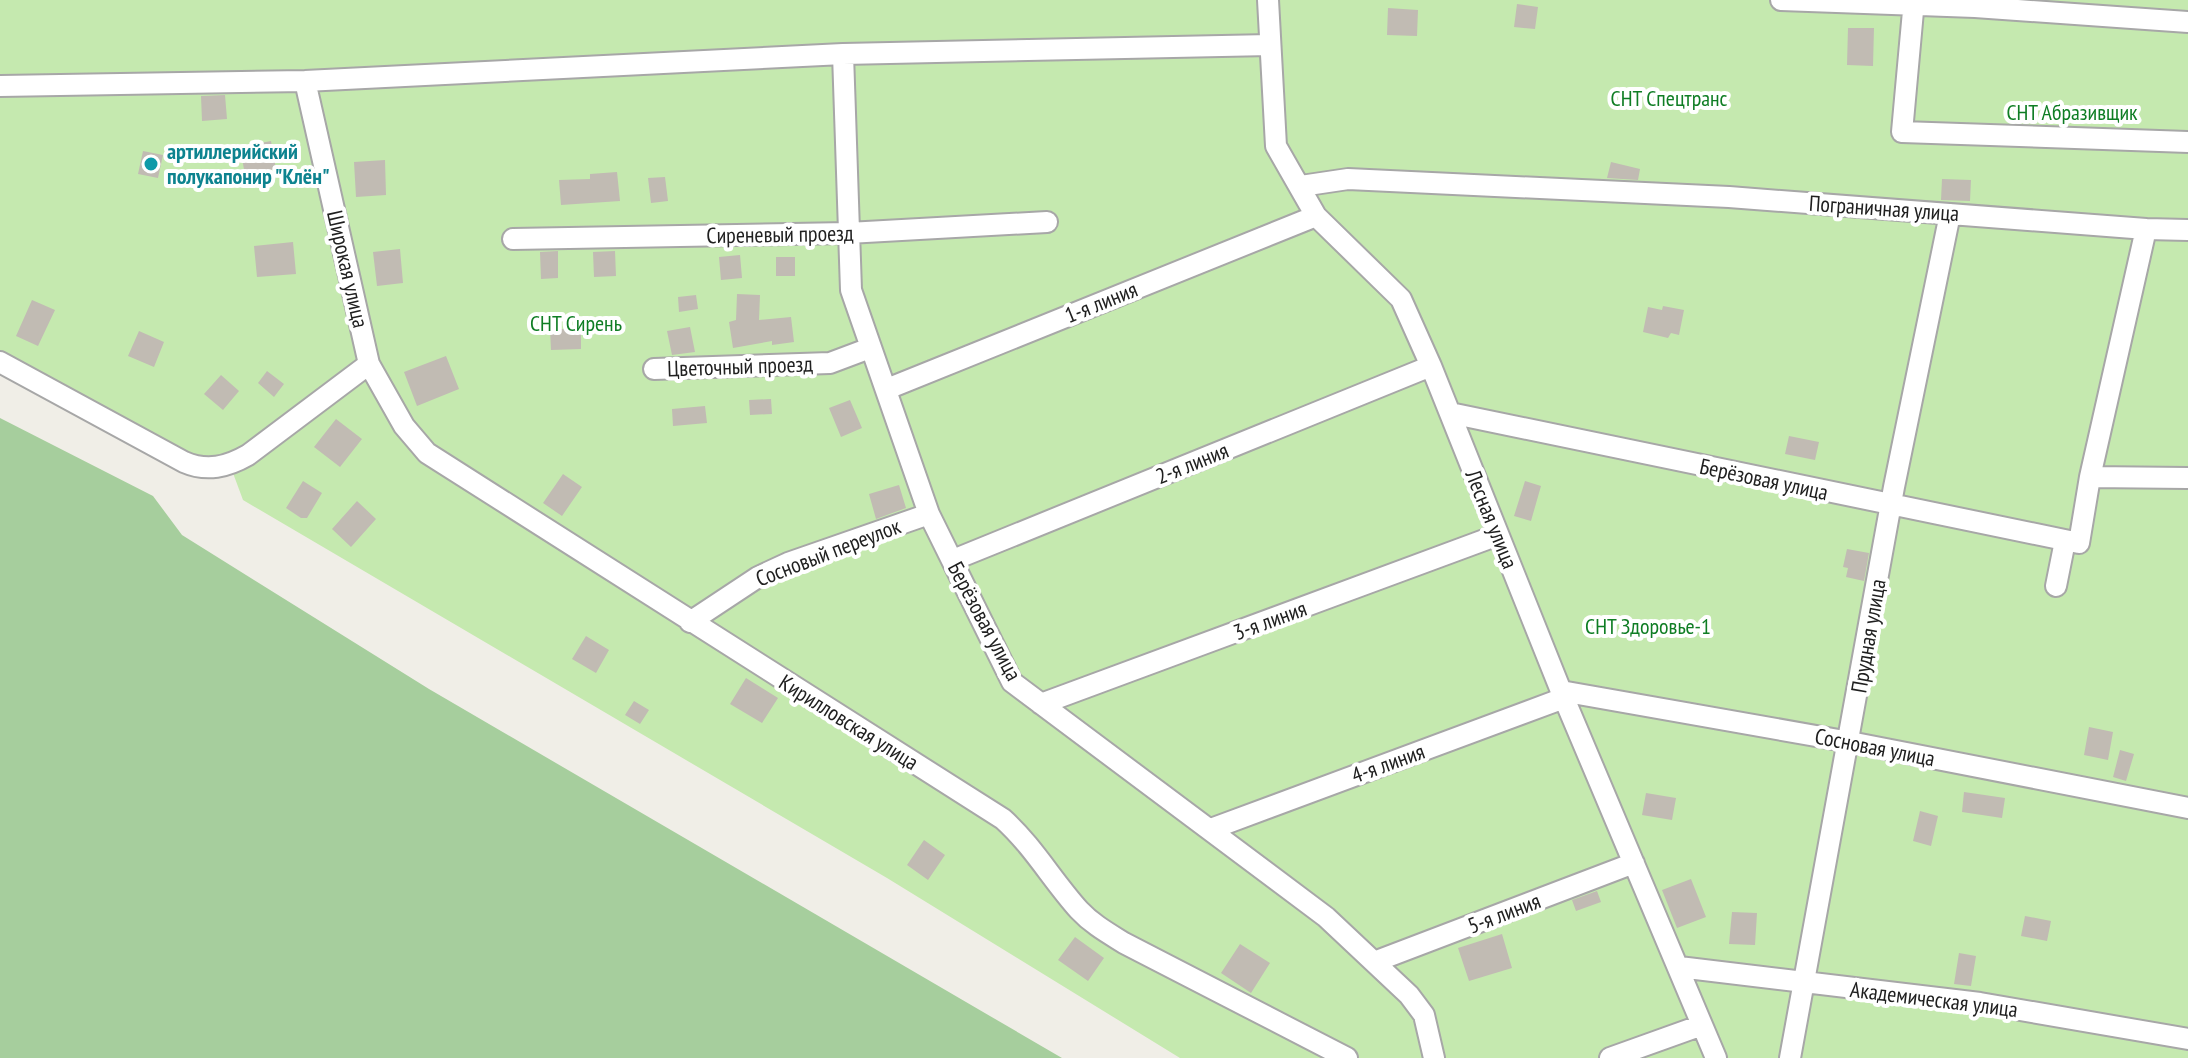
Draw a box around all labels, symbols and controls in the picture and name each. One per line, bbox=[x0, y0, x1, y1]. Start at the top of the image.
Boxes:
park label: СНТ Спецтранс bbox=[1611, 84, 1728, 112]
park label: СНТ Абразивщик bbox=[2006, 98, 2138, 126]
place label: артиллерийский полукапонир "Клён" bbox=[167, 137, 330, 190]
marker: артиллерийский полукапонир "Клён" bbox=[142, 155, 160, 173]
street label: Пограничная улица bbox=[1808, 189, 1960, 227]
street label: Широкая улица bbox=[321, 208, 375, 330]
street label: Сиреневый проезд bbox=[706, 219, 854, 249]
street label: 1-я линия bbox=[1061, 275, 1141, 329]
park label: СНТ Сирень bbox=[530, 309, 622, 337]
street label: Цветочный проезд bbox=[667, 349, 814, 383]
street label: 2-я линия bbox=[1152, 436, 1232, 490]
street label: Берёзовая улица bbox=[1697, 452, 1831, 506]
street label: Лесная улица bbox=[1459, 464, 1525, 573]
street label: Сосновый переулок bbox=[752, 511, 905, 592]
street label: Берёзовая улица bbox=[942, 557, 1028, 685]
street label: Прудная улица bbox=[1844, 577, 1892, 695]
street label: 3-я линия bbox=[1230, 594, 1310, 646]
park label: СНТ Здоровье-1 bbox=[1585, 612, 1711, 640]
street label: Кирилловская улица bbox=[774, 668, 924, 776]
street label: Сосновая улица bbox=[1813, 722, 1937, 772]
street label: 4-я линия bbox=[1348, 737, 1428, 789]
street label: 5-я линия bbox=[1464, 886, 1544, 940]
street label: Академическая улица bbox=[1849, 975, 2019, 1023]

